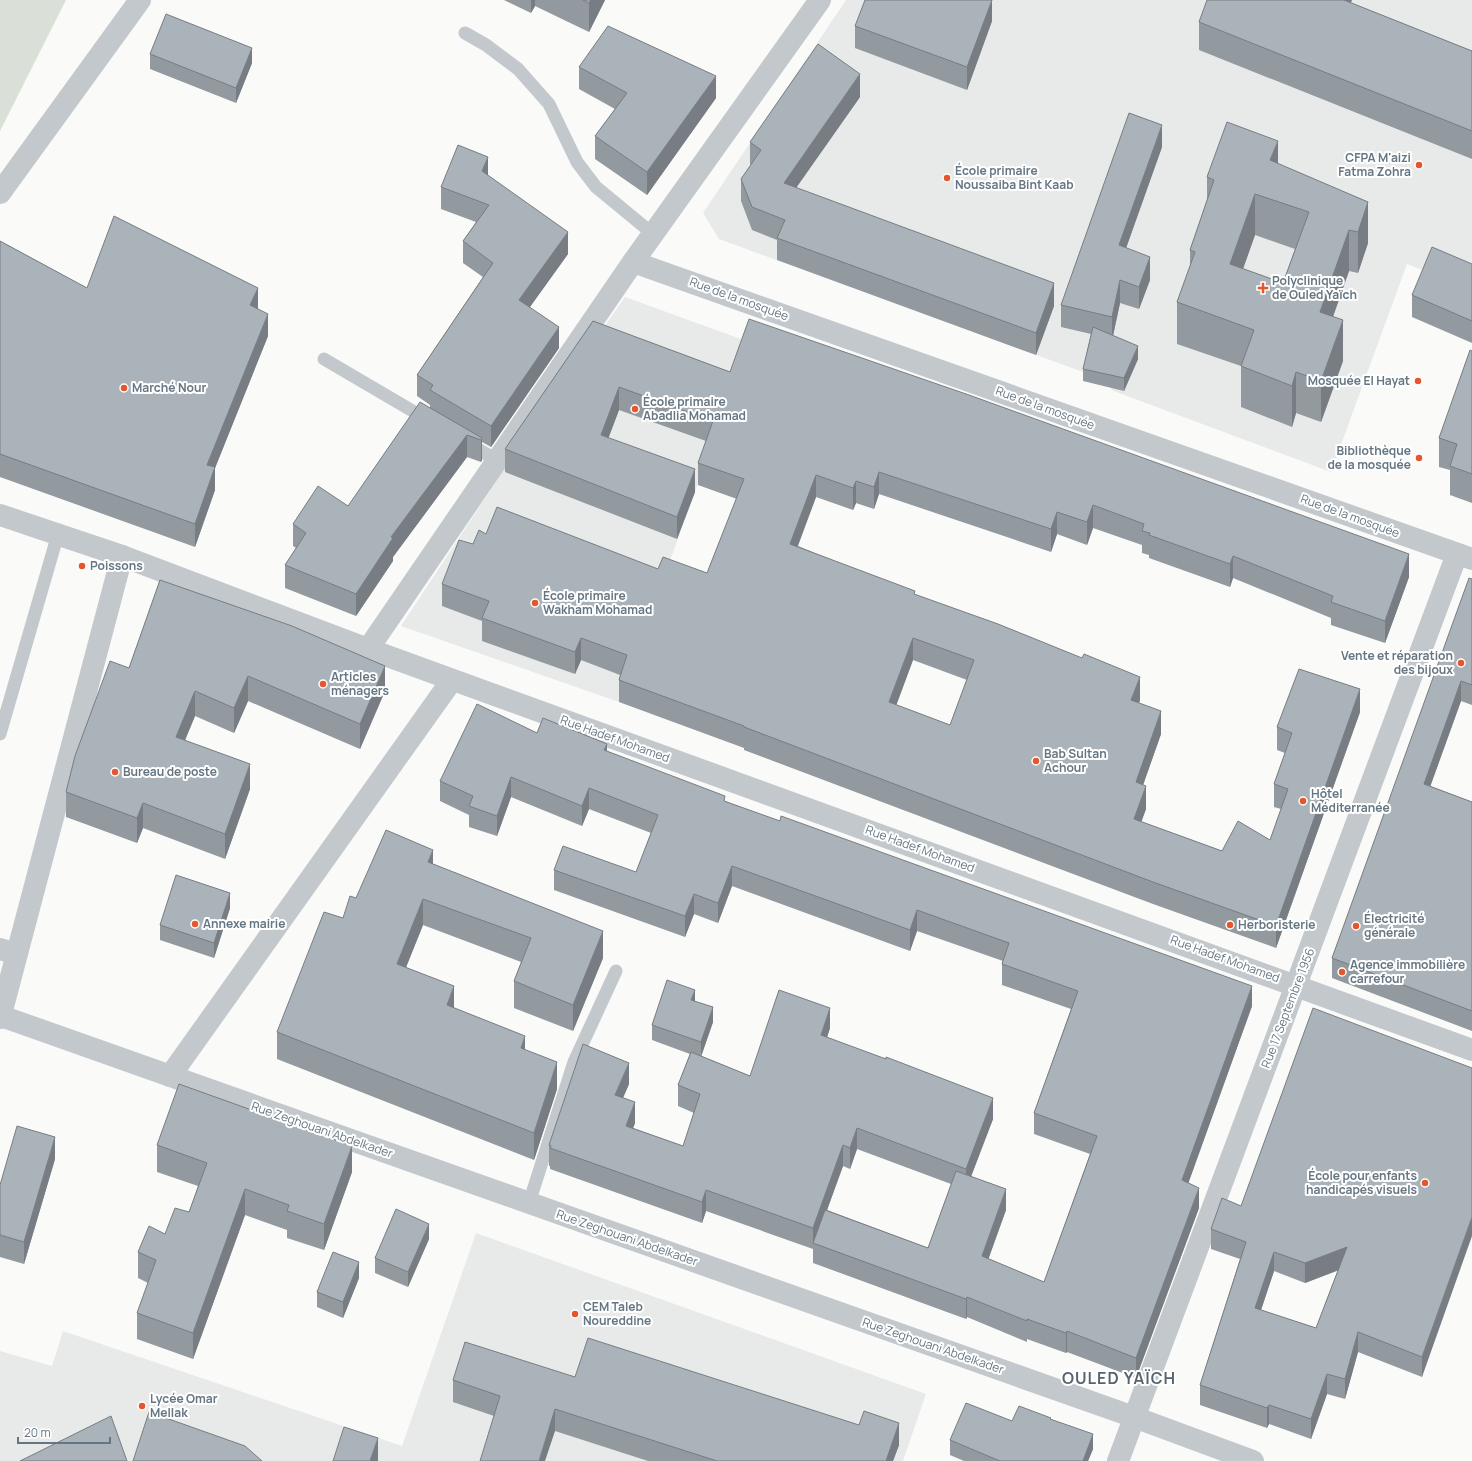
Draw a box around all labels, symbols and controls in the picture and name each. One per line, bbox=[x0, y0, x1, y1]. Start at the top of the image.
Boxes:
place label: CFPA M'aizi Fatma Zohra bbox=[1338, 149, 1411, 180]
marker: CFPA M'aizi Fatma Zohra bbox=[1414, 160, 1424, 170]
place label: École primaire Noussaiba Bint Kaab bbox=[955, 162, 1074, 193]
marker: École primaire Noussaiba Bint Kaab bbox=[942, 173, 952, 183]
place label: Polyclinique de Ouled Yaïch bbox=[1272, 272, 1357, 303]
street label: Rue de la mosquée bbox=[687, 273, 791, 324]
marker: Polyclinique de Ouled Yaïch bbox=[1257, 282, 1269, 294]
place label: Mosquée El Hayat bbox=[1308, 372, 1410, 389]
marker: Mosquée El Hayat bbox=[1413, 376, 1423, 386]
place label: Marché Nour bbox=[132, 379, 206, 396]
street label: Rue de la mosquée bbox=[993, 382, 1097, 433]
marker: Marché Nour bbox=[119, 383, 129, 393]
place label: École primaire Abadlia Mohamad bbox=[643, 393, 746, 424]
marker: École primaire Abadlia Mohamad bbox=[630, 404, 640, 414]
place label: Bibliothèque de la mosquée bbox=[1327, 442, 1411, 473]
marker: Bibliothèque de la mosquée bbox=[1414, 453, 1424, 463]
street label: Rue de la mosquée bbox=[1298, 490, 1402, 541]
place label: Poissons bbox=[90, 557, 143, 574]
marker: Poissons bbox=[77, 561, 87, 571]
place label: École primaire Wakham Mohamad bbox=[543, 587, 652, 618]
marker: École primaire Wakham Mohamad bbox=[530, 598, 540, 608]
place label: Vente et réparation des bijoux bbox=[1341, 647, 1453, 678]
marker: Vente et réparation des bijoux bbox=[1456, 658, 1466, 668]
place label: Articles ménagers bbox=[331, 668, 389, 699]
marker: Articles ménagers bbox=[318, 679, 328, 689]
street label: Rue Hadef Mohamed bbox=[558, 711, 672, 766]
place label: Bab Sultan Achour bbox=[1044, 745, 1107, 776]
marker: Bab Sultan Achour bbox=[1031, 756, 1041, 766]
place label: Bureau de poste bbox=[123, 763, 217, 780]
marker: Bureau de poste bbox=[110, 767, 120, 777]
place label: Hôtel Méditerranée bbox=[1311, 785, 1390, 816]
marker: Hôtel Méditerranée bbox=[1298, 796, 1308, 806]
street label: Rue Hadef Mohamed bbox=[863, 821, 977, 876]
place label: Électricité générale bbox=[1364, 910, 1424, 941]
place label: Annexe mairie bbox=[203, 915, 285, 932]
place label: Herboristerie bbox=[1238, 916, 1316, 933]
marker: Annexe mairie bbox=[190, 919, 200, 929]
marker: Herboristerie bbox=[1225, 920, 1235, 930]
marker: Électricité générale bbox=[1351, 921, 1361, 931]
street label: Rue Hadef Mohamed bbox=[1168, 931, 1282, 986]
street label: Rue 17 Septembre 1956 bbox=[1257, 945, 1318, 1070]
place label: Agence immobilière carrefour bbox=[1350, 956, 1465, 987]
marker: Agence immobilière carrefour bbox=[1337, 967, 1347, 977]
street label: Rue Zeghouani Abdelkader bbox=[249, 1097, 396, 1162]
place label: École pour enfants handicapés visuels bbox=[1306, 1167, 1418, 1198]
marker: École pour enfants handicapés visuels bbox=[1420, 1178, 1430, 1188]
street label: Rue Zeghouani Abdelkader bbox=[554, 1205, 701, 1270]
place label: CEM Taleb Noureddine bbox=[583, 1298, 651, 1329]
marker: CEM Taleb Noureddine bbox=[570, 1309, 580, 1319]
street label: Rue Zeghouani Abdelkader bbox=[860, 1313, 1007, 1378]
district label: OULED YAÏCH bbox=[1062, 1367, 1176, 1389]
place label: Lycée Omar Mellak bbox=[150, 1390, 218, 1421]
marker: Lycée Omar Mellak bbox=[137, 1401, 147, 1411]
scale bar bbox=[18, 1419, 110, 1445]
text: 20 m bbox=[24, 1424, 51, 1441]

